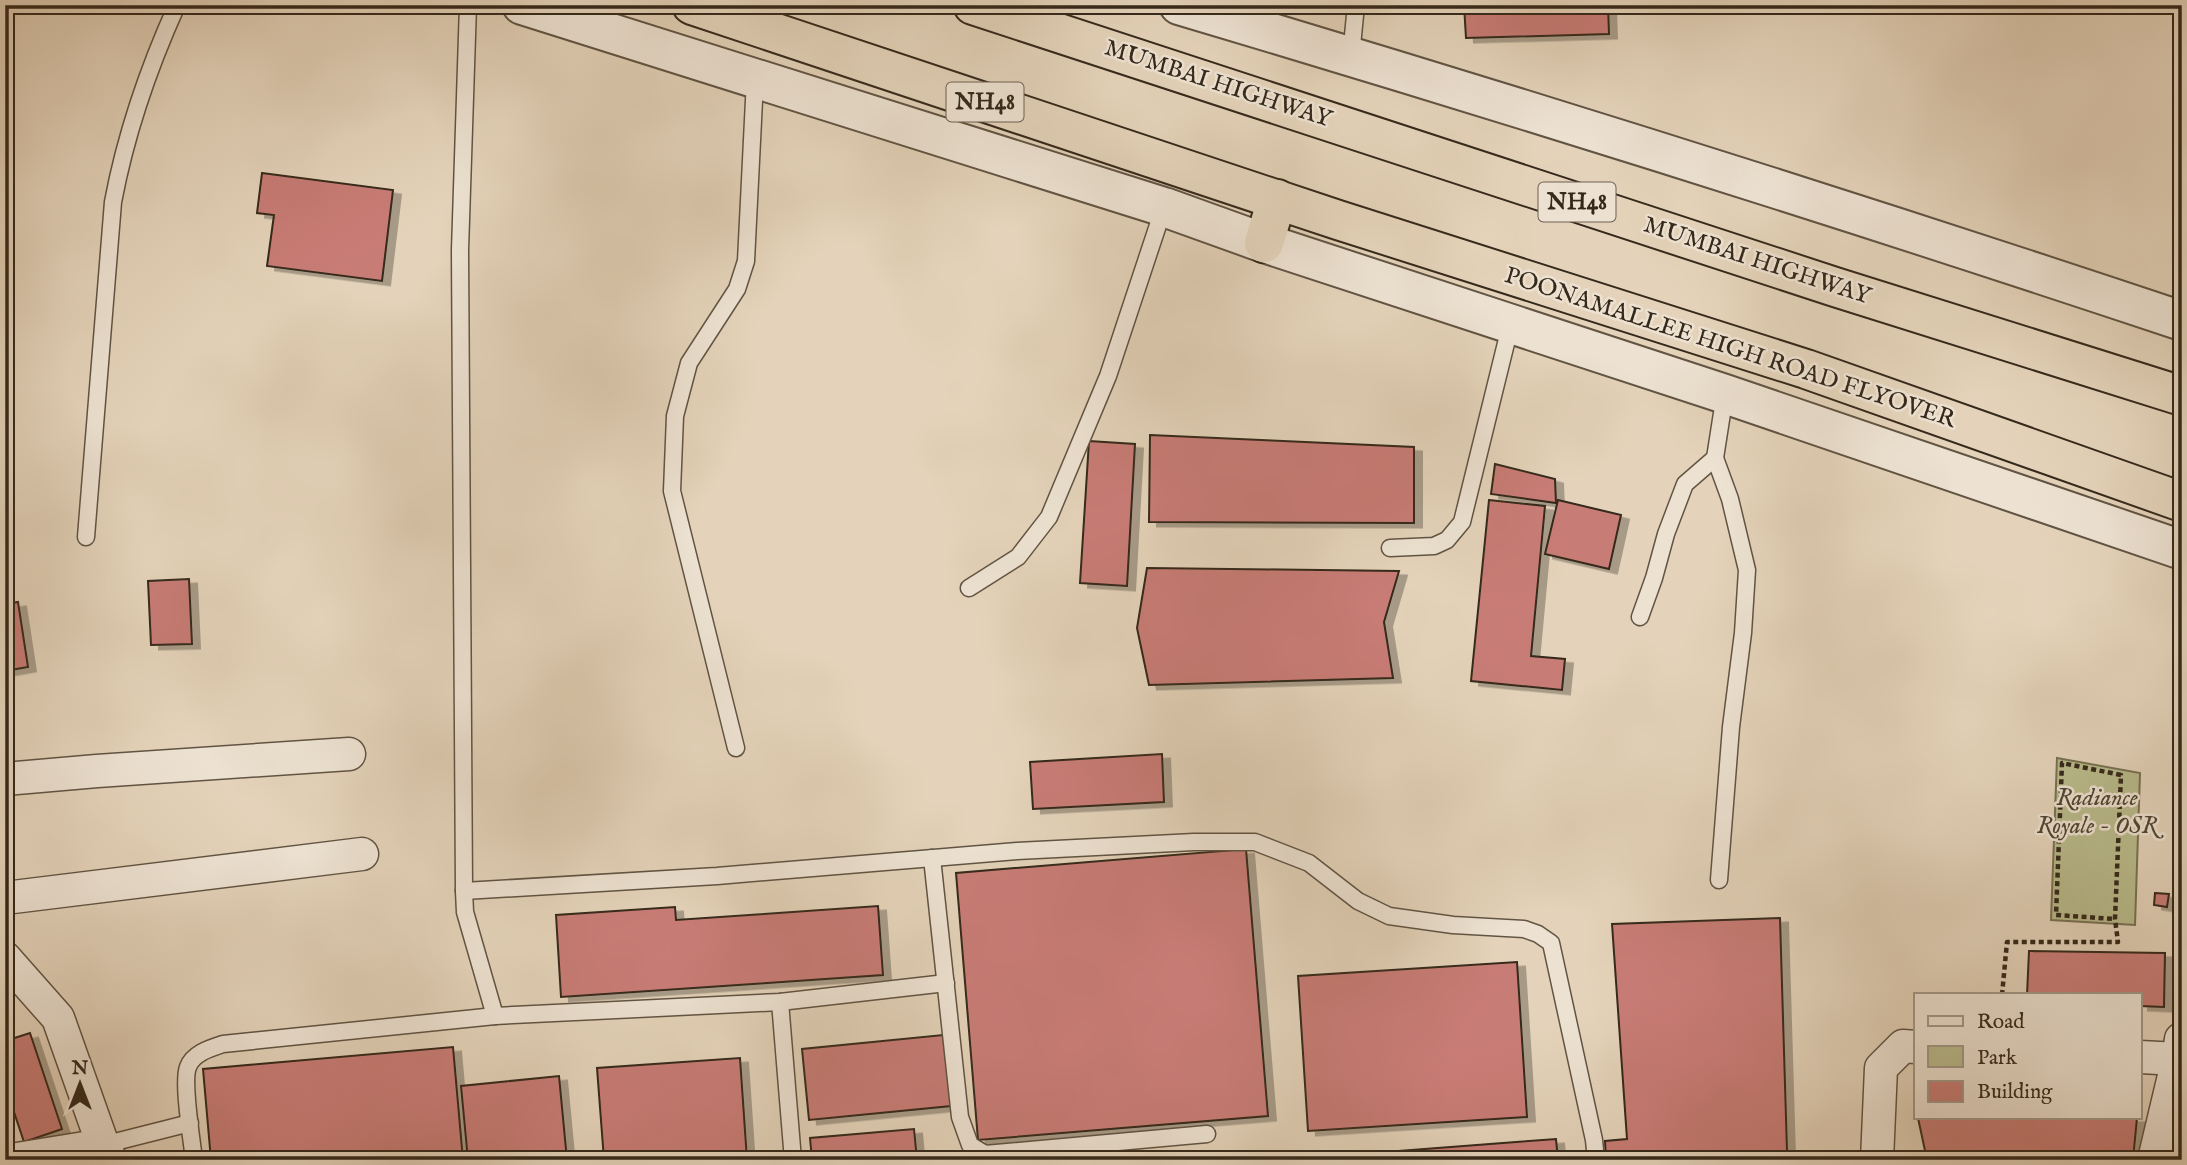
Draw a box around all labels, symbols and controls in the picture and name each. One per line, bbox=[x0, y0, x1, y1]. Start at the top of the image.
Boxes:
street label: MUMBAI HIGHWAY bbox=[1100, 33, 1337, 136]
road number: NH48 bbox=[946, 82, 1024, 122]
road number: NH48 bbox=[1538, 182, 1616, 222]
street label: MUMBAI HIGHWAY bbox=[1639, 210, 1876, 313]
street label: POONAMALLEE HIGH ROAD FLYOVER bbox=[1501, 260, 1960, 436]
park label: Radiance Royale - OSR bbox=[2037, 783, 2165, 842]
legend bbox=[1914, 993, 2142, 1120]
text: Road bbox=[1977, 1009, 2025, 1036]
text: Park bbox=[1977, 1045, 2018, 1072]
north arrow bbox=[46, 1050, 116, 1120]
text: N bbox=[71, 1057, 89, 1081]
text: Building bbox=[1977, 1079, 2053, 1106]

